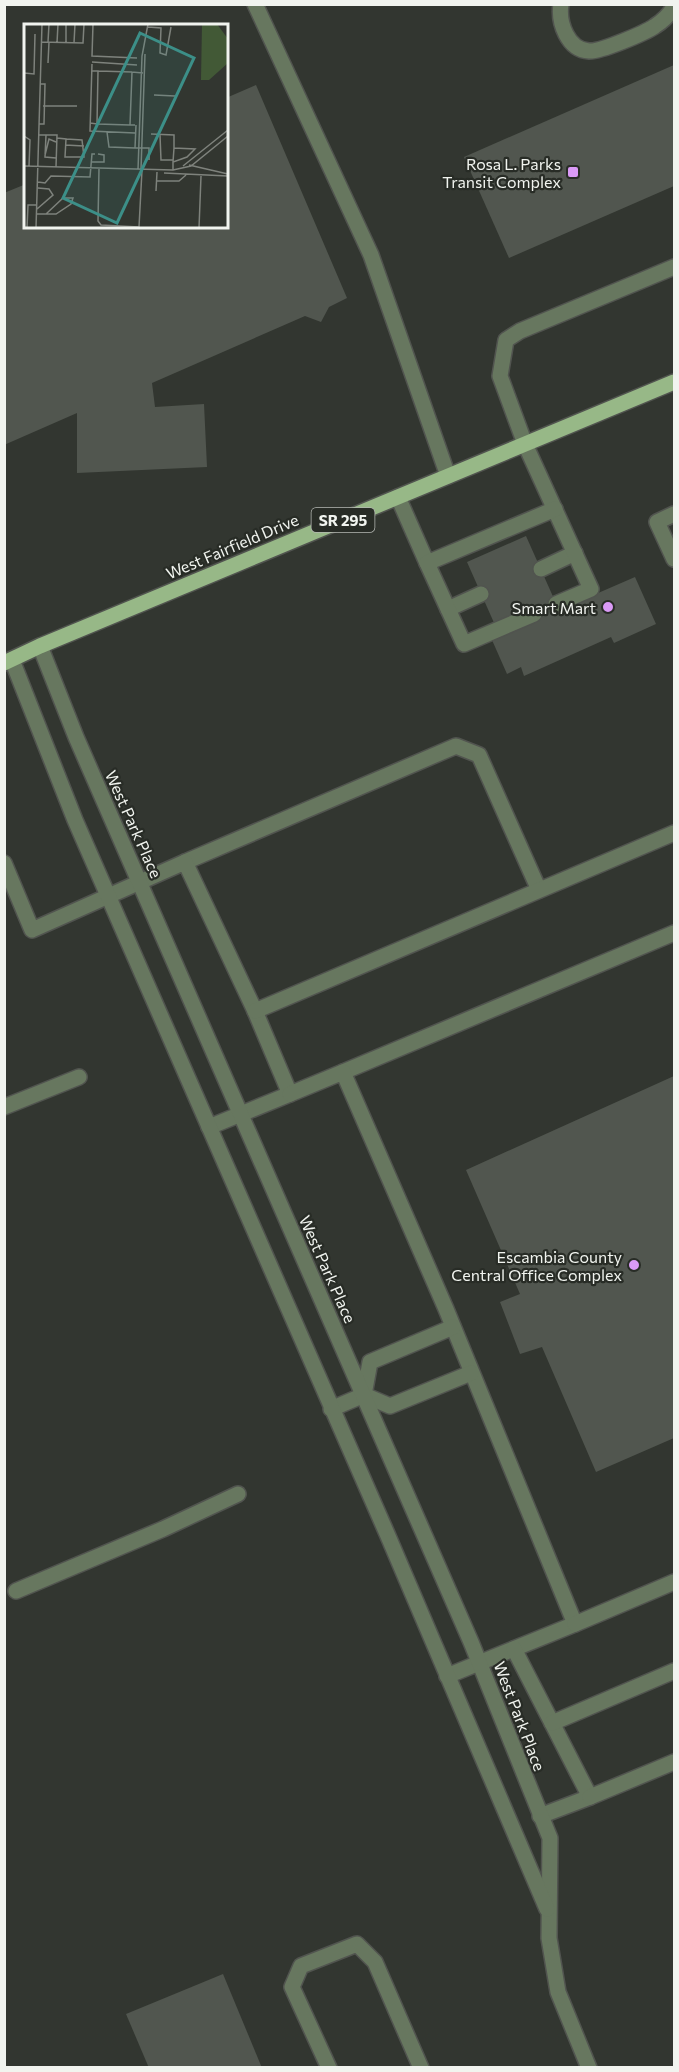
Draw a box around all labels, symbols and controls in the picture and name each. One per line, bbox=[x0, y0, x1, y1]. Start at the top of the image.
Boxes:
inset map bbox=[24, 24, 228, 228]
place label: Rosa L. Parks Transit Complex bbox=[442, 154, 561, 191]
marker: Rosa L. Parks Transit Complex bbox=[566, 165, 580, 179]
road number: SR 295 bbox=[312, 508, 374, 532]
street label: West Fairfield Drive bbox=[163, 509, 301, 583]
place label: Smart Mart bbox=[512, 598, 596, 617]
marker: Smart Mart bbox=[601, 600, 615, 614]
street label: West Park Place bbox=[102, 767, 166, 881]
street label: West Park Place bbox=[296, 1212, 360, 1326]
place label: Escambia County Central Office Complex bbox=[451, 1247, 622, 1284]
marker: Escambia County Central Office Complex bbox=[627, 1258, 641, 1272]
street label: West Park Place bbox=[490, 1659, 550, 1773]

